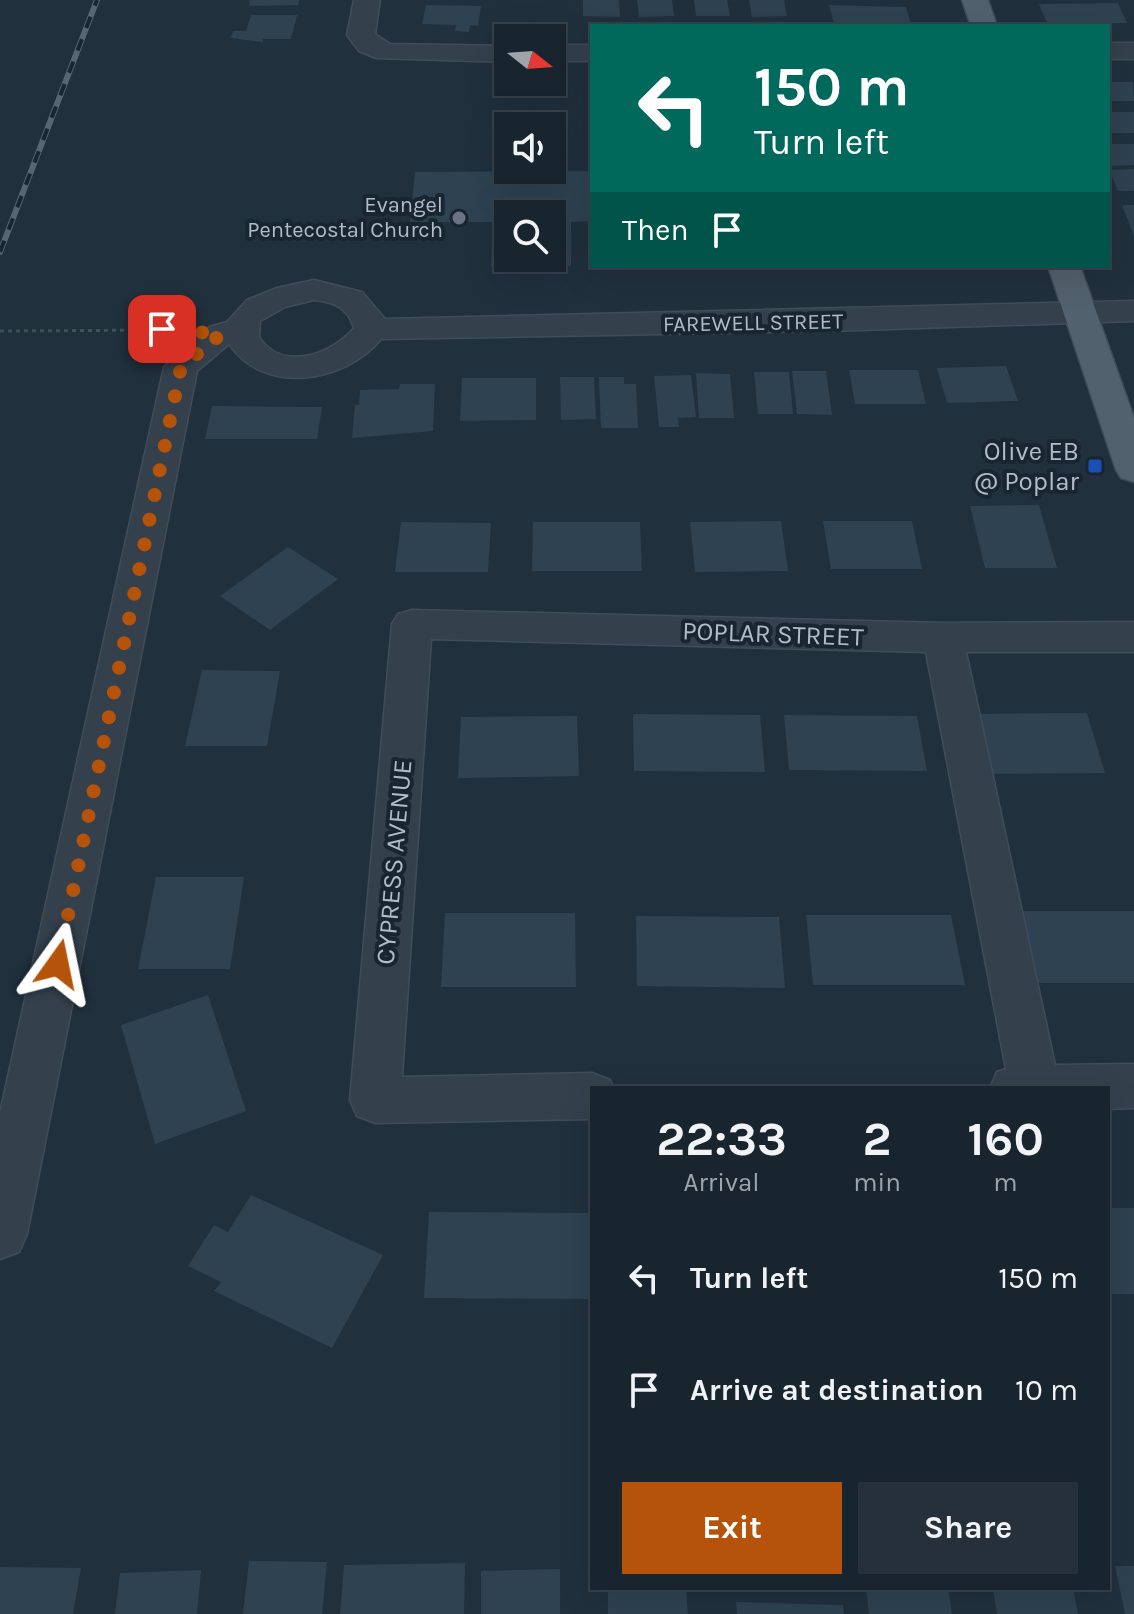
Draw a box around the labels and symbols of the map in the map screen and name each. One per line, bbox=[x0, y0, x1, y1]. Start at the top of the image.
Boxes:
north arrow bbox=[494, 24, 566, 96]
place label: Evangel Pentecostal Church bbox=[247, 192, 443, 243]
marker: Evangel Pentecostal Church bbox=[450, 209, 468, 227]
pin bbox=[128, 295, 196, 363]
street label: FAREWELL STREET bbox=[663, 308, 843, 338]
place label: Olive EB @ Poplar bbox=[974, 436, 1080, 497]
marker: Olive EB @ Poplar bbox=[1086, 457, 1104, 475]
street label: POPLAR STREET bbox=[682, 615, 864, 653]
street label: CYPRESS AVENUE bbox=[370, 758, 418, 966]
position arrow bbox=[16, 922, 100, 1006]

